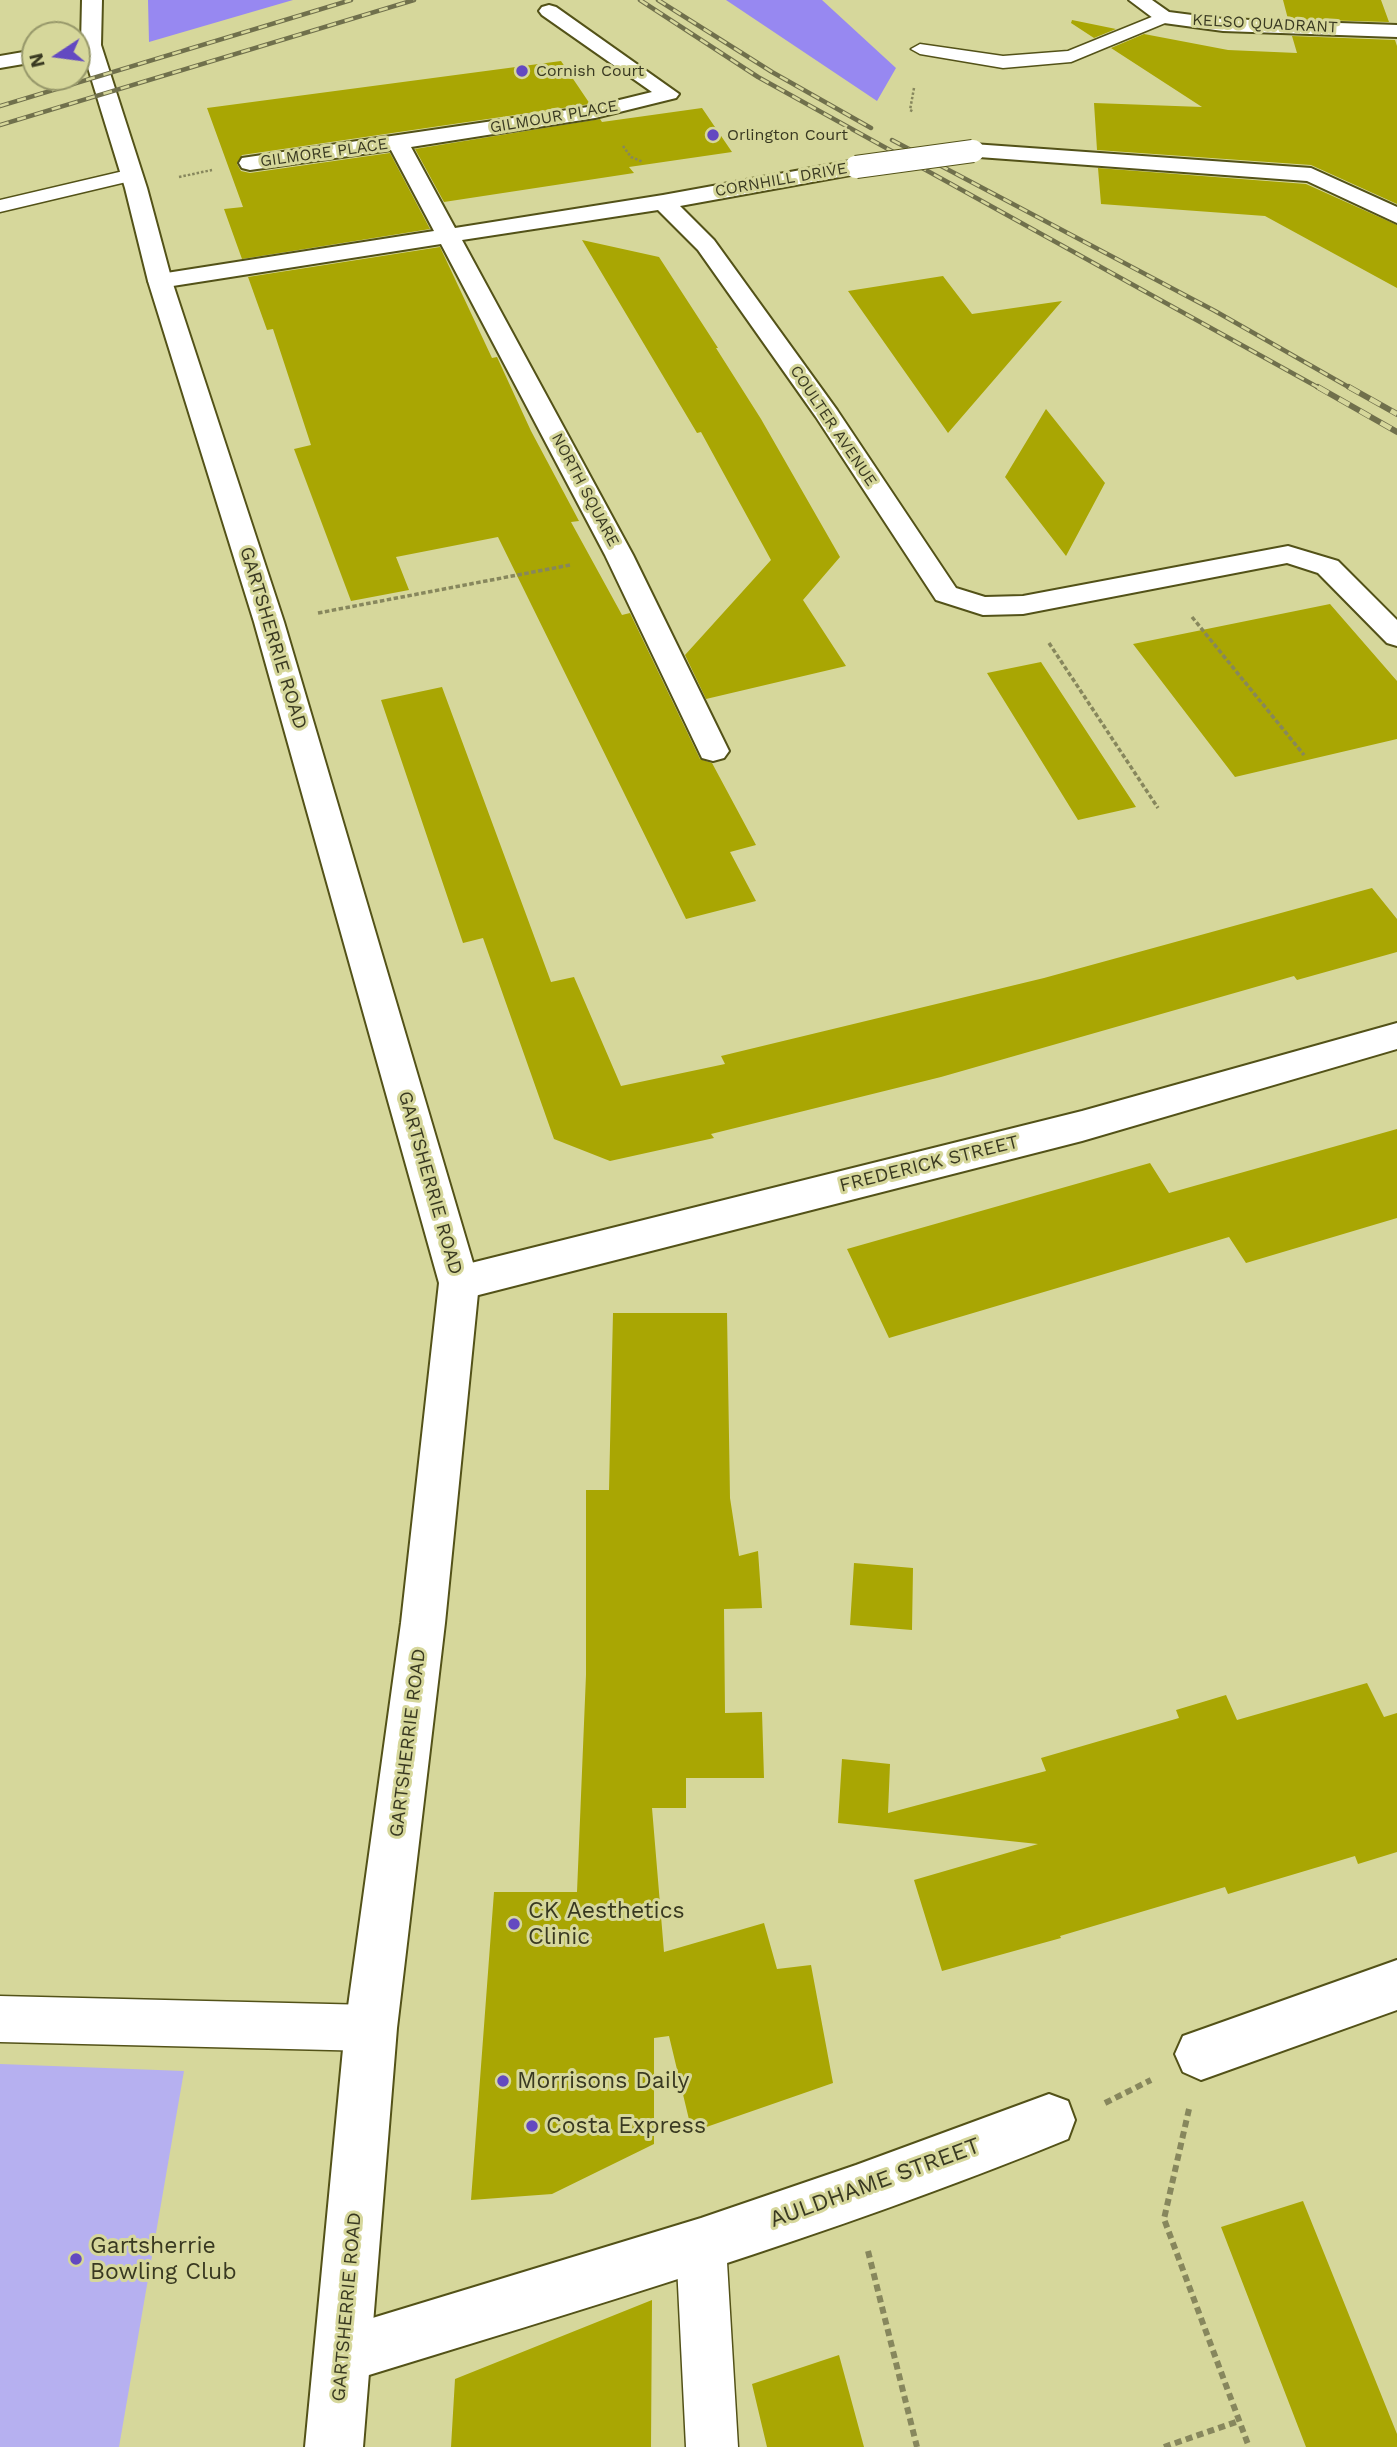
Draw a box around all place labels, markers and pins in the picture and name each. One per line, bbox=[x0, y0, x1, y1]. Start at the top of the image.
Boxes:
place label: Cornish Court bbox=[536, 61, 644, 81]
marker: Cornish Court bbox=[514, 63, 530, 79]
place label: Orlington Court bbox=[727, 125, 848, 145]
marker: Orlington Court bbox=[705, 127, 721, 143]
place label: CK Aesthetics Clinic bbox=[528, 1897, 685, 1951]
marker: CK Aesthetics Clinic bbox=[506, 1916, 522, 1932]
place label: Morrisons Daily bbox=[517, 2067, 689, 2095]
marker: Morrisons Daily bbox=[495, 2073, 511, 2089]
place label: Costa Express bbox=[546, 2112, 706, 2140]
marker: Costa Express bbox=[524, 2118, 540, 2134]
place label: Gartsherrie Bowling Club bbox=[90, 2232, 237, 2286]
marker: Gartsherrie Bowling Club bbox=[68, 2251, 84, 2267]

